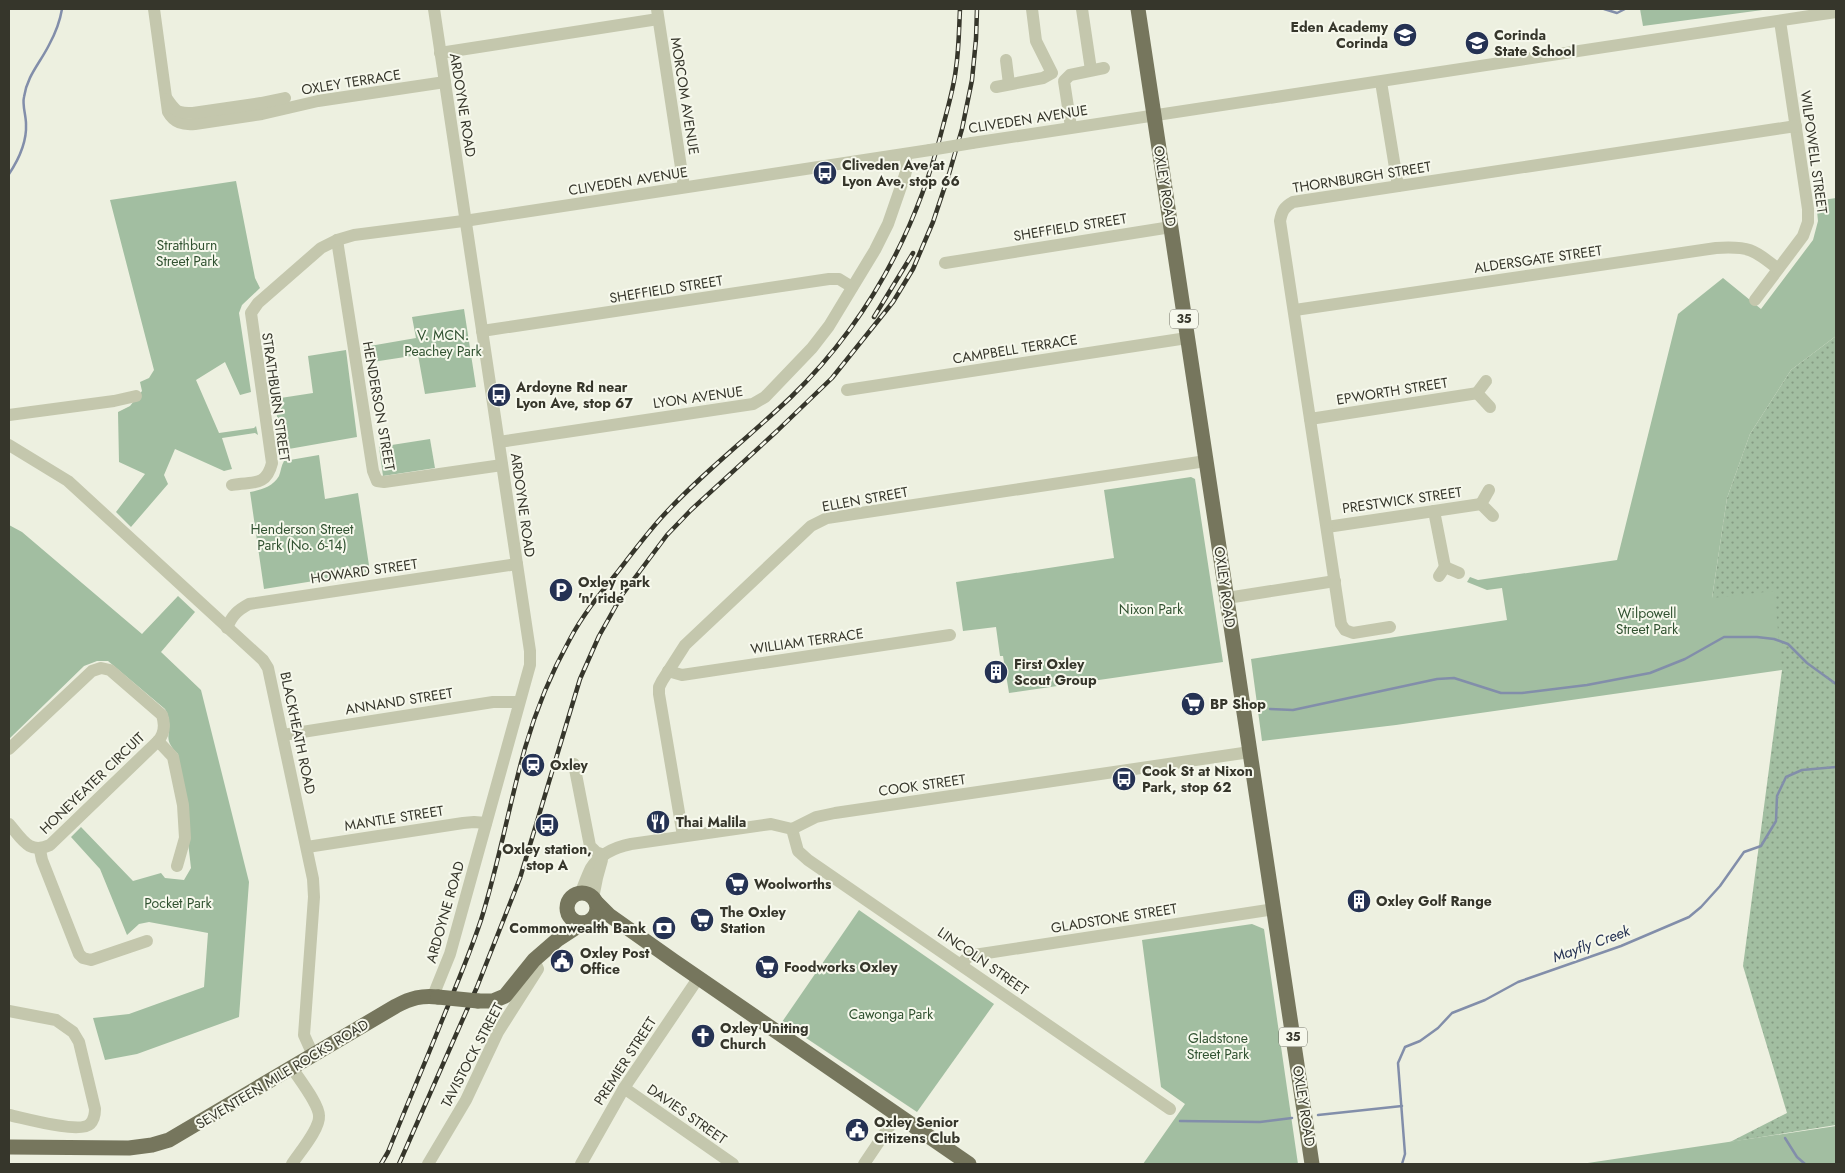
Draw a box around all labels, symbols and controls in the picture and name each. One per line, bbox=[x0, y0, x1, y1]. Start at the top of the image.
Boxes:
place label: Eden Academy Corinda bbox=[1291, 17, 1389, 53]
school or university icon: Eden Academy Corinda bbox=[1392, 22, 1418, 48]
place label: Corinda State School bbox=[1494, 25, 1575, 61]
school or university icon: Corinda State School bbox=[1464, 30, 1490, 56]
street label: MORCOM AVENUE bbox=[666, 36, 704, 156]
street label: ARDOYNE ROAD bbox=[445, 52, 481, 158]
street label: OXLEY TERRACE bbox=[300, 64, 402, 100]
street label: WILPOWELL STREET bbox=[1795, 89, 1833, 215]
street label: CLIVEDEN AVENUE bbox=[967, 100, 1089, 138]
street label: OXLEY ROAD bbox=[1149, 144, 1181, 228]
place label: Cliveden Ave at Lyon Ave, stop 66 bbox=[842, 155, 960, 191]
street label: THORNBURGH STREET bbox=[1291, 156, 1433, 198]
bus stop icon: Cliveden Ave at Lyon Ave, stop 66 bbox=[812, 160, 838, 186]
street label: CLIVEDEN AVENUE bbox=[567, 162, 689, 200]
street label: SHEFFIELD STREET bbox=[1012, 208, 1129, 246]
park label: Strathburn Street Park bbox=[156, 235, 219, 271]
street label: ALDERSGATE STREET bbox=[1473, 240, 1604, 278]
street label: SHEFFIELD STREET bbox=[608, 270, 725, 308]
road number: 35 bbox=[1170, 310, 1198, 328]
park label: V. MCN. Peachey Park bbox=[404, 325, 483, 361]
street label: CAMPBELL TERRACE bbox=[951, 329, 1079, 369]
street label: STRATHBURN STREET bbox=[257, 331, 295, 463]
street label: HENDERSON STREET bbox=[358, 340, 400, 473]
street label: EPWORTH STREET bbox=[1335, 372, 1450, 410]
place label: Ardoyne Rd near Lyon Ave, stop 67 bbox=[515, 377, 633, 413]
street label: LYON AVENUE bbox=[652, 381, 744, 413]
bus stop icon: Ardoyne Rd near Lyon Ave, stop 67 bbox=[486, 382, 512, 408]
street label: ARDOYNE ROAD bbox=[506, 452, 540, 558]
street label: ELLEN STREET bbox=[820, 482, 910, 516]
street label: PRESTWICK STREET bbox=[1341, 482, 1464, 518]
park label: Henderson Street Park (No. 6-14) bbox=[251, 519, 354, 555]
street label: OXLEY ROAD bbox=[1209, 545, 1241, 629]
street label: HOWARD STREET bbox=[309, 554, 419, 588]
place label: Oxley park 'n' ride bbox=[578, 572, 650, 608]
parking icon: Oxley park 'n' ride bbox=[548, 577, 574, 603]
park label: Nixon Park bbox=[1119, 599, 1184, 619]
park label: Wilpowell Street Park bbox=[1616, 603, 1679, 639]
street label: WILLIAM TERRACE bbox=[749, 623, 865, 659]
place label: First Oxley Scout Group bbox=[1014, 654, 1097, 690]
building icon: First Oxley Scout Group bbox=[983, 659, 1009, 685]
street label: BLACKHEATH ROAD bbox=[275, 670, 321, 796]
street label: ANNAND STREET bbox=[344, 683, 455, 719]
supermarket icon: BP Shop bbox=[1180, 691, 1206, 717]
place label: BP Shop bbox=[1210, 694, 1266, 714]
street label: HONEYEATER CIRCUIT bbox=[35, 727, 149, 838]
station icon: Oxley bbox=[520, 752, 546, 778]
place label: Oxley bbox=[550, 755, 589, 775]
place label: Cook St at Nixon Park, stop 62 bbox=[1142, 761, 1253, 797]
bus stop icon: Cook St at Nixon Park, stop 62 bbox=[1111, 766, 1137, 792]
street label: COOK STREET bbox=[877, 769, 967, 801]
street label: MANTLE STREET bbox=[343, 800, 445, 836]
restaurant icon: Thai Malila bbox=[645, 809, 671, 835]
bus stop icon: Oxley station, stop A bbox=[534, 812, 560, 838]
place label: Thai Malila bbox=[676, 812, 746, 832]
place label: Oxley station, stop A bbox=[502, 839, 592, 875]
street label: ARDOYNE ROAD bbox=[421, 859, 469, 965]
supermarket icon: Woolworths bbox=[724, 871, 750, 897]
place label: Woolworths bbox=[754, 874, 832, 894]
building icon: Oxley Golf Range bbox=[1346, 888, 1372, 914]
place label: Oxley Golf Range bbox=[1376, 891, 1492, 911]
park label: Pocket Park bbox=[144, 893, 212, 913]
street label: GLADSTONE STREET bbox=[1049, 898, 1179, 938]
place label: The Oxley Station bbox=[720, 902, 787, 938]
supermarket icon: The Oxley Station bbox=[689, 907, 715, 933]
bank icon: Commonwealth Bank bbox=[651, 915, 677, 941]
place label: Commonwealth Bank bbox=[509, 918, 646, 938]
water label: Mayfly Creek bbox=[1549, 920, 1633, 968]
street label: LINCOLN STREET bbox=[934, 922, 1033, 1000]
place label: Oxley Post Office bbox=[580, 943, 650, 979]
public building icon: Oxley Post Office bbox=[549, 948, 575, 974]
supermarket icon: Foodworks Oxley bbox=[754, 954, 780, 980]
place label: Foodworks Oxley bbox=[784, 957, 898, 977]
street label: TAVISTOCK STREET bbox=[436, 999, 508, 1111]
park label: Cawonga Park bbox=[849, 1004, 934, 1024]
street label: PREMIER STREET bbox=[589, 1013, 661, 1109]
street label: SEVENTEEN MILE ROCKS ROAD bbox=[192, 1014, 372, 1134]
place label: Oxley Uniting Church bbox=[720, 1018, 809, 1054]
church icon: Oxley Uniting Church bbox=[690, 1023, 716, 1049]
park label: Gladstone Street Park bbox=[1187, 1028, 1250, 1064]
road number: 35 bbox=[1279, 1028, 1307, 1046]
street label: OXLEY ROAD bbox=[1288, 1064, 1320, 1148]
street label: DAVIES STREET bbox=[643, 1079, 731, 1149]
place label: Oxley Senior Citizens Club bbox=[874, 1112, 960, 1148]
public building icon: Oxley Senior Citizens Club bbox=[844, 1117, 870, 1143]

